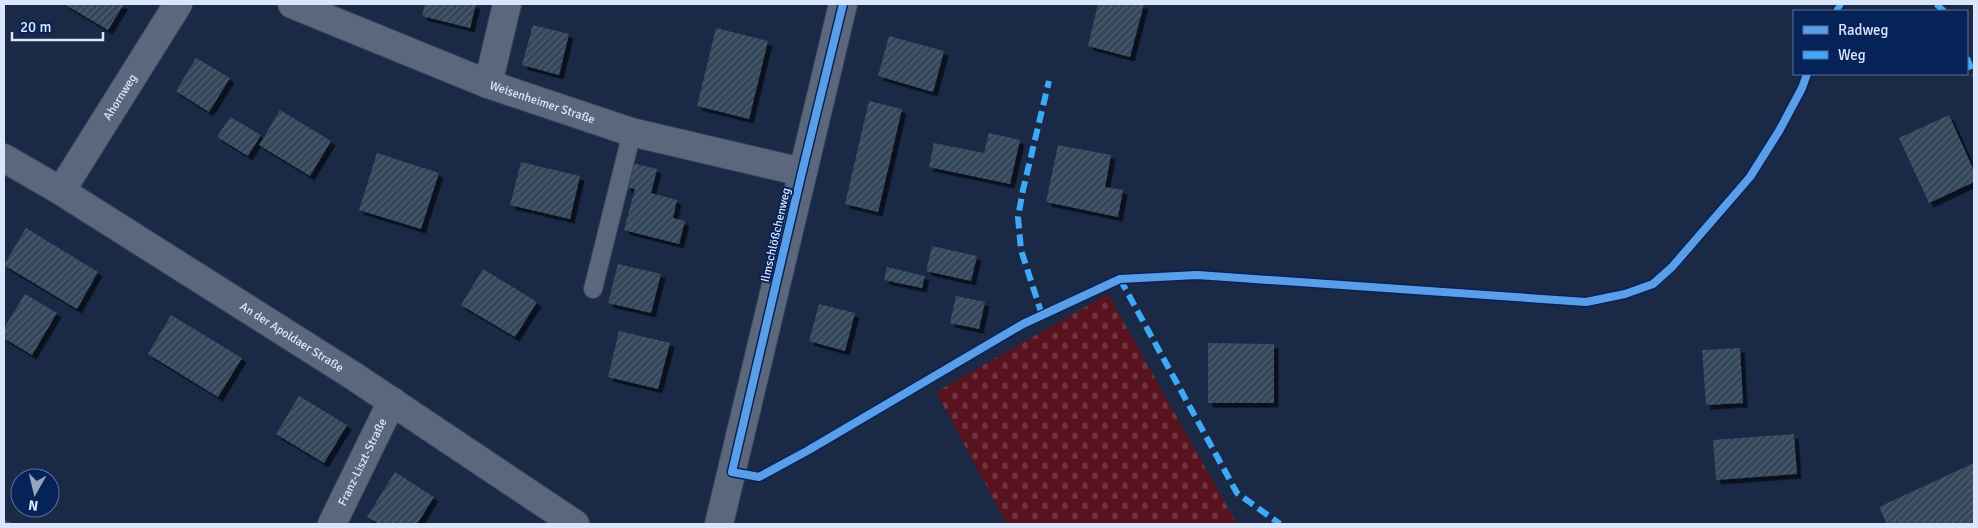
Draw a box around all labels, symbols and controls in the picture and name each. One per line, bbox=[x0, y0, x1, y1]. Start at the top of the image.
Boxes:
scale bar bbox=[12, 10, 104, 42]
legend bbox=[1793, 10, 1968, 75]
text: 20 m bbox=[20, 18, 51, 36]
text: Radweg bbox=[1838, 21, 1889, 39]
text: Weg bbox=[1838, 46, 1866, 64]
street label: Ahornweg bbox=[100, 71, 140, 123]
street label: Weisenheimer Straße bbox=[488, 78, 597, 127]
street label: Ilmschlößchenweg bbox=[758, 186, 794, 284]
street label: An der Apoldaer Straße bbox=[237, 299, 346, 375]
street label: Franz-Liszt-Straße bbox=[335, 416, 390, 508]
north arrow bbox=[10, 468, 60, 518]
text: N bbox=[27, 496, 39, 514]

